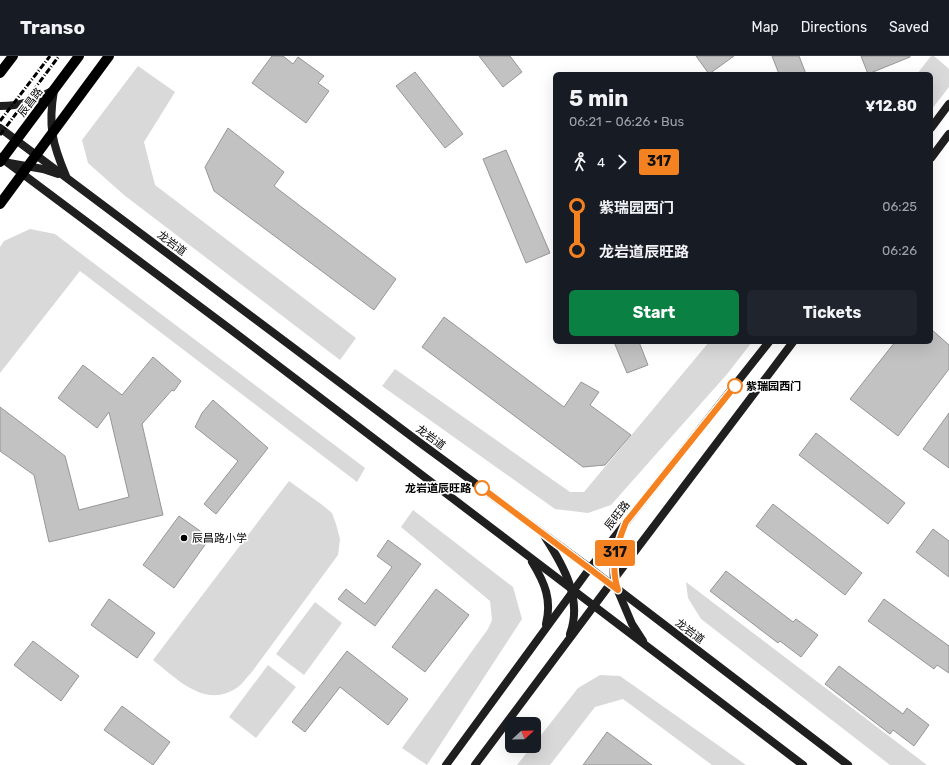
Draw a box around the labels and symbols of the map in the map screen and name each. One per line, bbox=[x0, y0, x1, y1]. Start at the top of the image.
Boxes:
street label: 辰昌路 bbox=[15, 85, 46, 119]
street label: 龙岩道 bbox=[155, 228, 189, 259]
marker: 紫瑞园西门 bbox=[727, 378, 743, 394]
place label: 紫瑞园西门 bbox=[746, 380, 801, 393]
street label: 龙岩道 bbox=[414, 422, 448, 452]
marker: 龙岩道辰旺路 bbox=[474, 480, 490, 496]
place label: 龙岩道辰旺路 bbox=[405, 482, 472, 495]
street label: 辰旺路 bbox=[602, 498, 633, 532]
place label: 辰昌路小学 bbox=[192, 532, 247, 545]
marker: 辰昌路小学 bbox=[179, 533, 189, 543]
line badge: 317 bbox=[592, 540, 638, 566]
street label: 龙岩道 bbox=[673, 616, 707, 647]
north arrow bbox=[505, 717, 541, 753]

